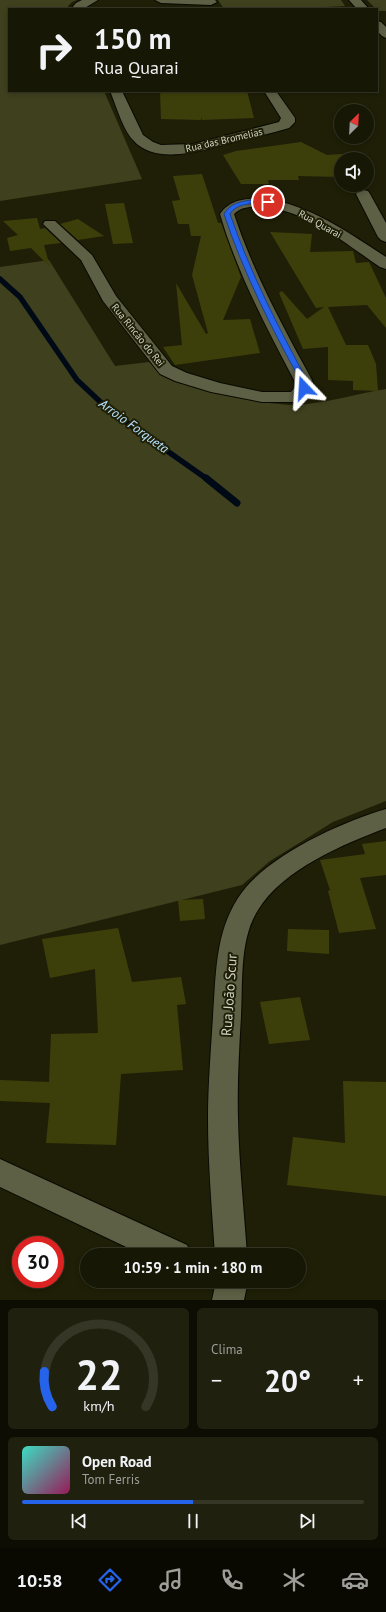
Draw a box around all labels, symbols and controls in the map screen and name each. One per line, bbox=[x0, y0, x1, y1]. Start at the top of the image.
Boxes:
text: 150 m bbox=[94, 20, 171, 57]
icon: right bbox=[28, 24, 80, 76]
text: Rua Quarai bbox=[94, 56, 179, 79]
north arrow bbox=[334, 104, 374, 144]
map controls bbox=[334, 104, 374, 192]
street label: Rua das Bromelias bbox=[184, 125, 264, 155]
button: sound bbox=[334, 152, 374, 192]
pin bbox=[251, 185, 285, 219]
icon: arrive bbox=[257, 191, 279, 213]
street label: Rua Quarai bbox=[296, 207, 344, 241]
street label: Rua Rincão do Rei bbox=[109, 301, 167, 369]
position arrow bbox=[283, 367, 325, 409]
water label: Arroio Forqueta bbox=[95, 394, 173, 457]
street label: Rua João Scur bbox=[217, 953, 241, 1037]
speed limit sign: 30 bbox=[12, 1236, 64, 1288]
text: 10:59 · 1 min · 180 m bbox=[124, 1258, 262, 1277]
text: Clima bbox=[211, 1341, 243, 1358]
text: 22 bbox=[75, 1347, 122, 1400]
text: 20° bbox=[264, 1361, 311, 1400]
text: − bbox=[211, 1366, 222, 1394]
text: + bbox=[353, 1366, 364, 1394]
text: km/h bbox=[83, 1395, 114, 1414]
text: Open Road bbox=[82, 1452, 152, 1471]
text: Tom Ferris bbox=[82, 1471, 140, 1488]
icon: previous bbox=[68, 1510, 90, 1532]
icon: pause bbox=[182, 1510, 204, 1532]
icon: next bbox=[296, 1510, 318, 1532]
icon: directions bbox=[96, 1566, 124, 1594]
icon: music bbox=[157, 1566, 185, 1594]
icon: phone bbox=[218, 1566, 246, 1594]
icon: climate bbox=[280, 1566, 308, 1594]
icon: car bbox=[341, 1566, 369, 1594]
text: 10:58 bbox=[17, 1569, 62, 1592]

